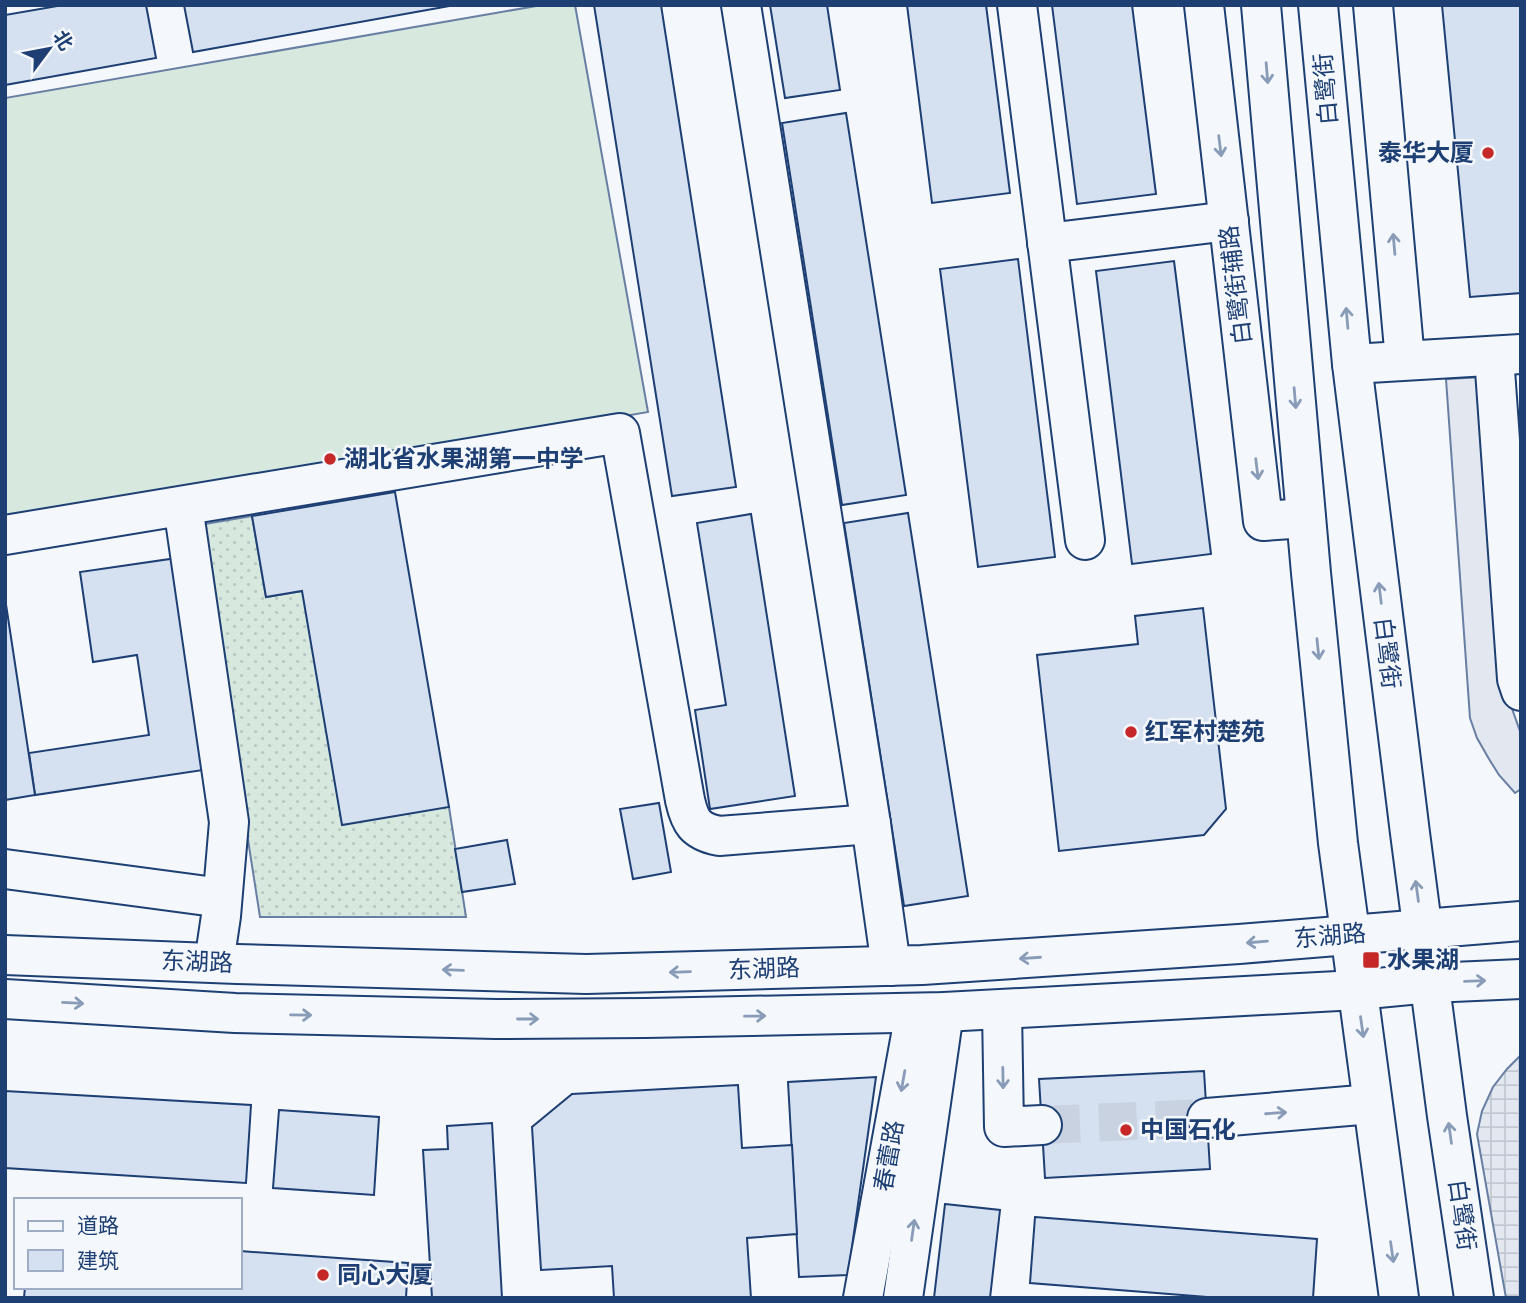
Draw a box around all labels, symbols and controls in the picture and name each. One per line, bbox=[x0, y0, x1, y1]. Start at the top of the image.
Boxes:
north arrow bbox=[14, 14, 84, 84]
text: 北 bbox=[47, 27, 77, 55]
street label: 白鹭街 bbox=[1310, 52, 1346, 126]
one-way arrow bbox=[1261, 61, 1274, 84]
one-way arrow bbox=[1214, 134, 1227, 157]
place label: 泰华大厦 bbox=[1378, 140, 1474, 170]
marker: 泰华大厦 bbox=[1480, 145, 1496, 161]
street label: 白鹭街辅路 bbox=[1216, 223, 1260, 346]
one-way arrow bbox=[1387, 233, 1400, 255]
one-way arrow bbox=[1341, 307, 1354, 330]
one-way arrow bbox=[1289, 386, 1302, 408]
place label: 湖北省水果湖第一中学 bbox=[344, 446, 584, 476]
marker: 湖北省水果湖第一中学 bbox=[322, 451, 338, 467]
one-way arrow bbox=[1251, 458, 1264, 480]
one-way arrow bbox=[1373, 582, 1386, 604]
street label: 白鹭街 bbox=[1366, 616, 1404, 691]
one-way arrow bbox=[1312, 637, 1325, 659]
place label: 红军村楚苑 bbox=[1145, 719, 1265, 749]
marker: 红军村楚苑 bbox=[1123, 724, 1139, 740]
one-way arrow bbox=[1411, 880, 1424, 903]
street label: 东湖路 bbox=[1293, 920, 1367, 956]
one-way arrow bbox=[1246, 936, 1268, 949]
place label: 水果湖 bbox=[1387, 947, 1459, 977]
street label: 东湖路 bbox=[160, 948, 233, 980]
marker: 水果湖 bbox=[1361, 950, 1381, 970]
one-way arrow bbox=[1018, 951, 1041, 964]
street label: 东湖路 bbox=[728, 955, 801, 987]
one-way arrow bbox=[441, 964, 464, 977]
one-way arrow bbox=[669, 965, 692, 978]
one-way arrow bbox=[1463, 975, 1486, 988]
one-way arrow bbox=[62, 997, 84, 1010]
one-way arrow bbox=[289, 1008, 312, 1021]
one-way arrow bbox=[744, 1010, 767, 1023]
one-way arrow bbox=[516, 1012, 539, 1026]
one-way arrow bbox=[1355, 1015, 1368, 1037]
one-way arrow bbox=[996, 1066, 1010, 1089]
one-way arrow bbox=[896, 1069, 909, 1092]
one-way arrow bbox=[1264, 1106, 1286, 1119]
place label: 中国石化 bbox=[1140, 1117, 1236, 1147]
street label: 春蕾路 bbox=[870, 1118, 912, 1194]
marker: 中国石化 bbox=[1118, 1122, 1134, 1138]
one-way arrow bbox=[1443, 1122, 1456, 1145]
street label: 白鹭街 bbox=[1440, 1178, 1480, 1253]
legend bbox=[14, 1198, 242, 1289]
text: 道路 bbox=[77, 1214, 119, 1241]
one-way arrow bbox=[907, 1219, 920, 1242]
one-way arrow bbox=[1386, 1240, 1399, 1263]
text: 建筑 bbox=[77, 1249, 119, 1276]
place label: 同心大厦 bbox=[337, 1262, 433, 1292]
marker: 同心大厦 bbox=[315, 1267, 331, 1283]

